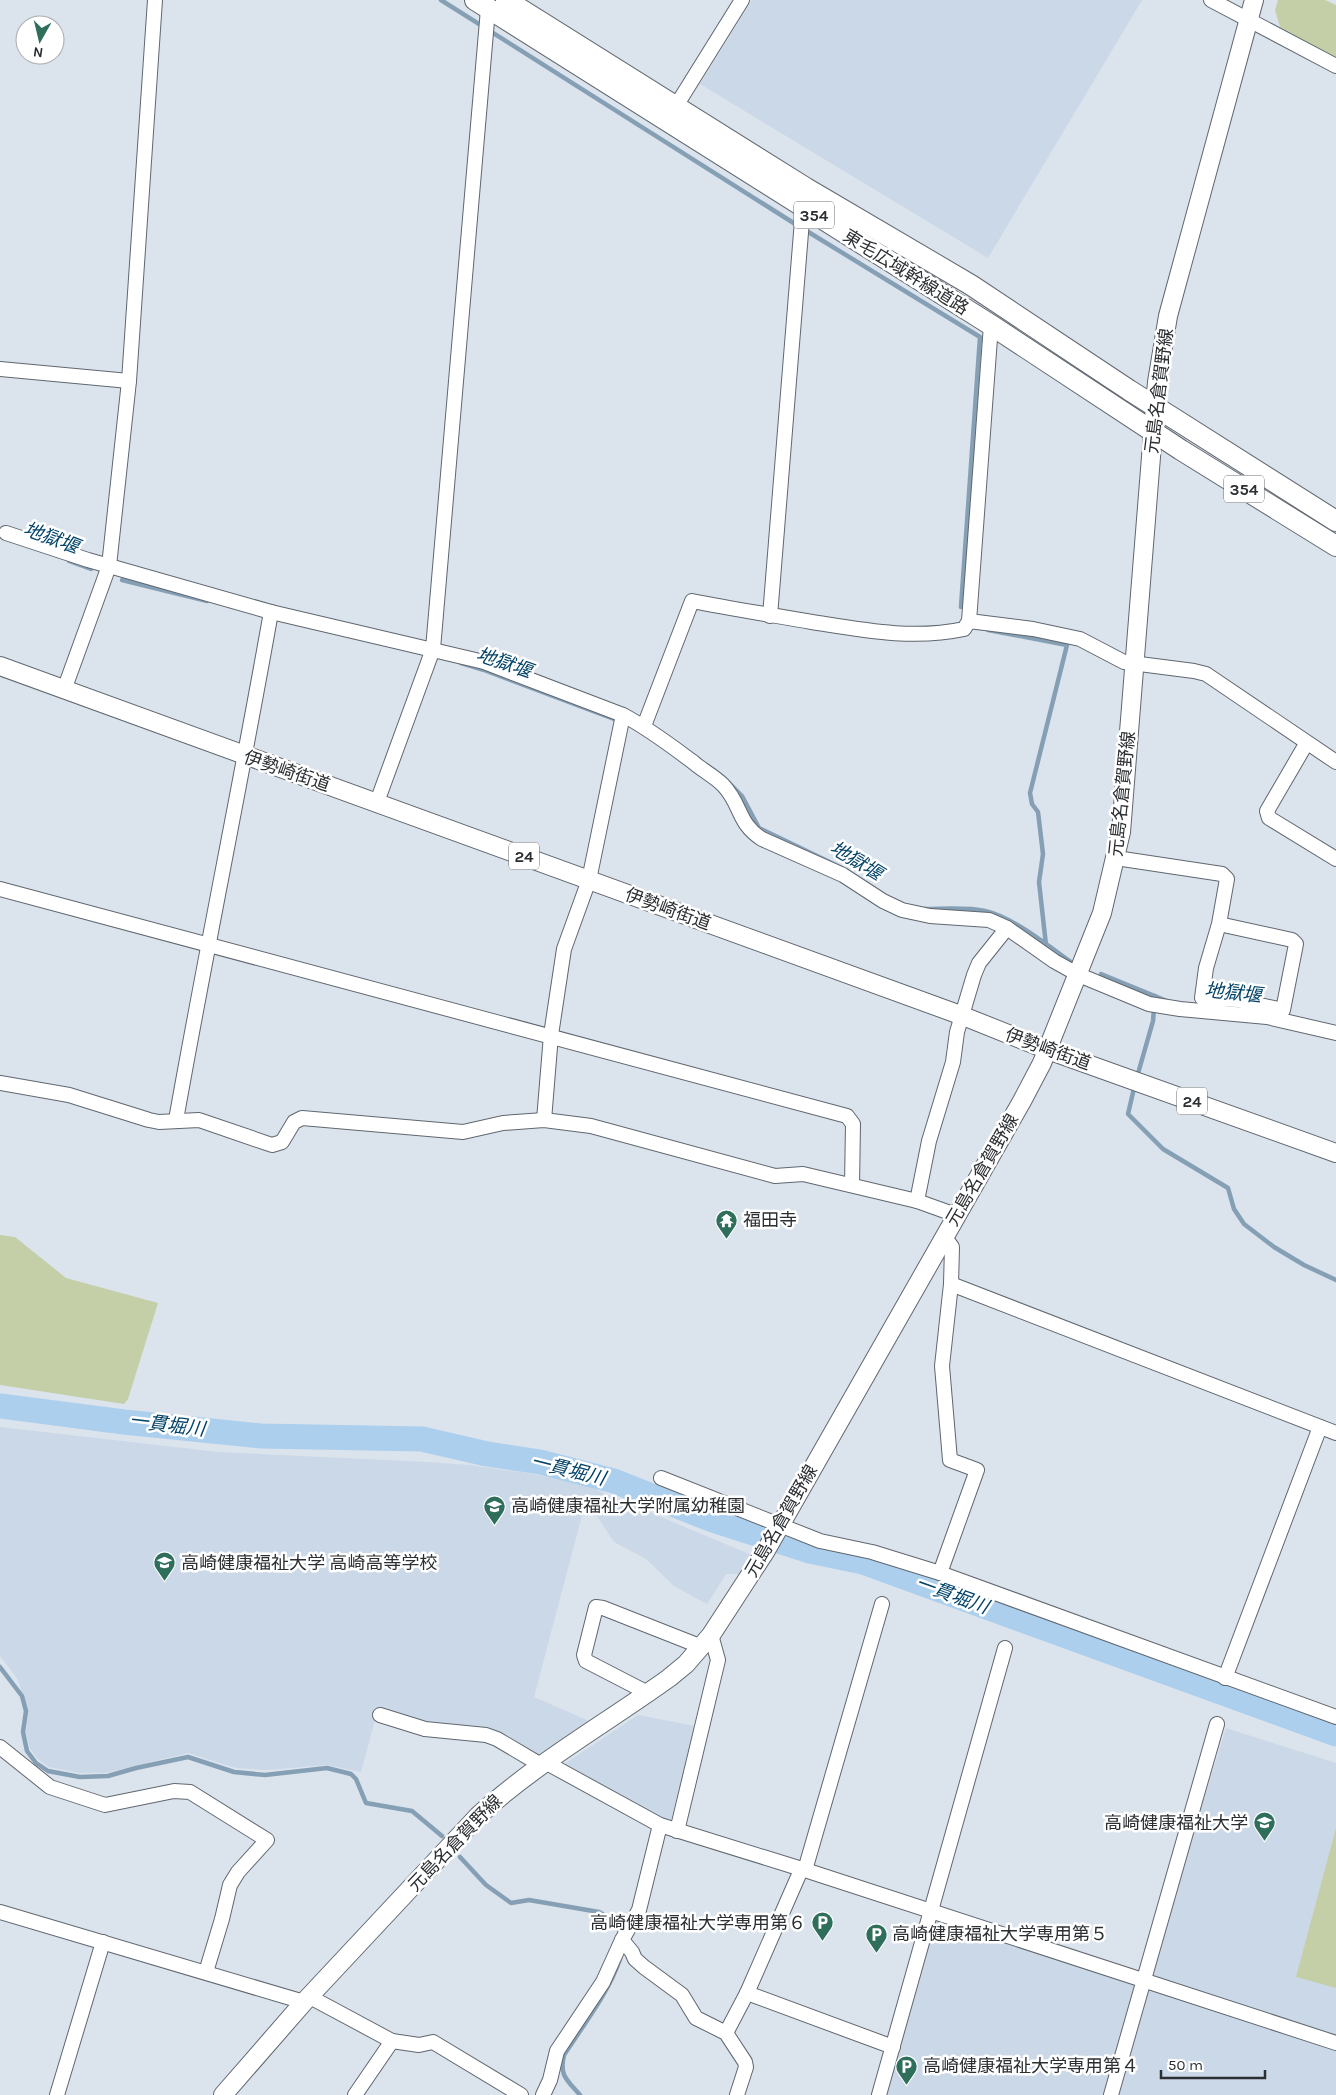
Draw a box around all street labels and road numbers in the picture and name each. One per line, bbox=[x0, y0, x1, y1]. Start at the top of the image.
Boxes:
road number: 354 bbox=[794, 202, 834, 228]
street label: 東毛広域幹線道路 bbox=[839, 225, 973, 319]
street label: 元島名倉賀野線 bbox=[1140, 327, 1178, 455]
road number: 354 bbox=[1224, 476, 1264, 502]
street label: 元島名倉賀野線 bbox=[1104, 730, 1140, 858]
street label: 伊勢崎街道 bbox=[241, 746, 333, 796]
road number: 24 bbox=[509, 842, 539, 869]
street label: 伊勢崎街道 bbox=[622, 883, 714, 935]
street label: 伊勢崎街道 bbox=[1002, 1023, 1094, 1075]
road number: 24 bbox=[1177, 1088, 1207, 1114]
street label: 元島名倉賀野線 bbox=[941, 1110, 1023, 1230]
street label: 元島名倉賀野線 bbox=[740, 1461, 822, 1581]
street label: 元島名倉賀野線 bbox=[403, 1790, 507, 1896]

